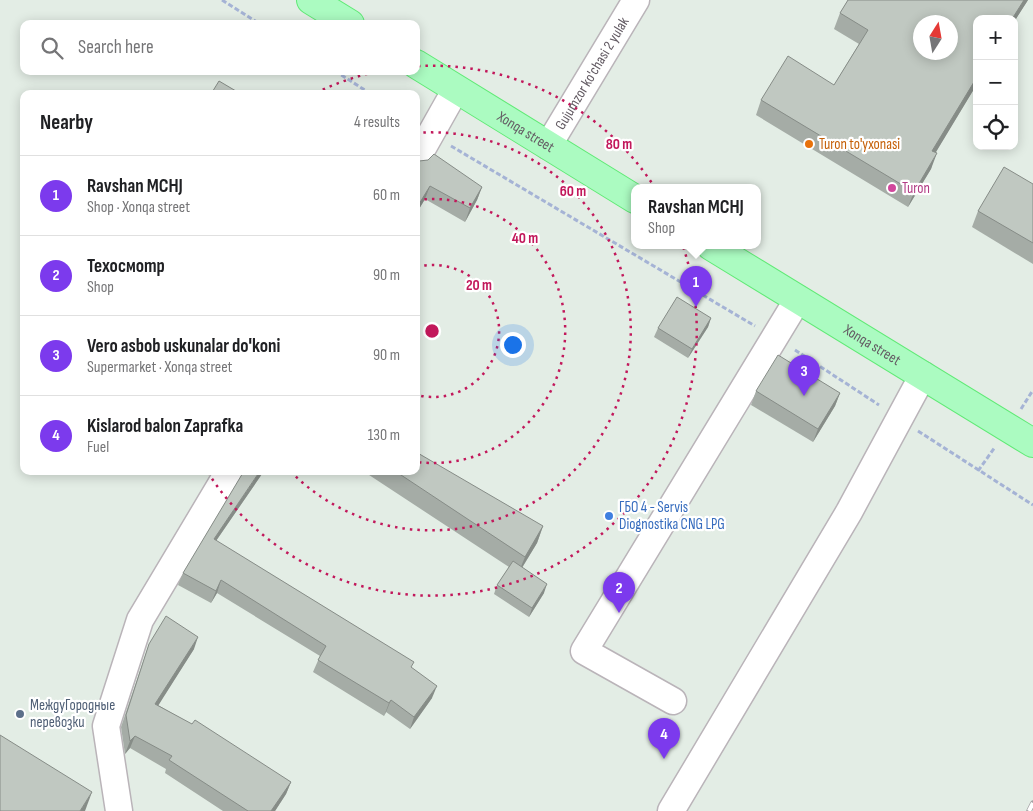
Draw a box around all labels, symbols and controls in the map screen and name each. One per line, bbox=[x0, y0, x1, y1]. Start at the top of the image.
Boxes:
street label: Gujumzor ko'chasi 2 yulak bbox=[551, 13, 633, 133]
north arrow bbox=[913, 15, 958, 60]
map controls bbox=[973, 15, 1018, 150]
button: + bbox=[973, 15, 1018, 60]
search box bbox=[20, 20, 420, 75]
icon: search bbox=[38, 34, 66, 62]
text: Search here bbox=[78, 36, 154, 59]
button: − bbox=[973, 60, 1018, 105]
button: locate bbox=[973, 105, 1018, 150]
street label: Xonqa street bbox=[493, 106, 558, 157]
text: Nearby bbox=[40, 110, 93, 135]
text: 4 results bbox=[354, 113, 400, 132]
text: 80 m bbox=[606, 135, 632, 154]
place label: Turon to'yxonasi bbox=[819, 135, 900, 154]
marker: Turon to'yxonasi bbox=[803, 138, 815, 150]
text: Ravshan MCHJ bbox=[87, 175, 183, 198]
place label: Turon bbox=[902, 179, 930, 198]
text: 60 m bbox=[560, 182, 586, 201]
marker: Turon bbox=[886, 182, 898, 194]
popup bbox=[631, 184, 761, 249]
text: 1 bbox=[53, 186, 59, 205]
text: 60 m bbox=[373, 186, 400, 205]
text: Ravshan MCHJ bbox=[648, 196, 744, 219]
text: Shop · Xonqa street bbox=[87, 198, 190, 217]
text: Shop bbox=[648, 219, 675, 238]
text: 40 m bbox=[512, 229, 538, 248]
text: Техосмотр bbox=[87, 255, 165, 278]
text: 2 bbox=[52, 266, 60, 285]
text: 90 m bbox=[373, 266, 400, 285]
pin: 1 bbox=[680, 266, 712, 307]
text: 20 m bbox=[466, 276, 492, 295]
text: Shop bbox=[87, 278, 114, 297]
street label: Xonqa street bbox=[839, 319, 905, 370]
centre of rings bbox=[423, 322, 441, 340]
your location bbox=[500, 332, 526, 358]
text: Vero asbob uskunalar do'koni bbox=[87, 335, 280, 358]
text: 3 bbox=[52, 346, 60, 365]
text: 90 m bbox=[373, 346, 400, 365]
pin: 3 bbox=[788, 355, 820, 396]
text: Supermarket · Xonqa street bbox=[87, 358, 233, 377]
text: Kislarod balon Zaprafka bbox=[87, 415, 243, 438]
text: 4 bbox=[52, 426, 60, 445]
text: 130 m bbox=[368, 426, 400, 445]
text: Fuel bbox=[87, 438, 109, 457]
place label: ГБО 4 - Servis Diognostika CNG LPG bbox=[619, 498, 725, 534]
marker: ГБО 4 - Servis Diognostika CNG LPG bbox=[603, 510, 615, 522]
pin: 2 bbox=[603, 572, 635, 613]
place label: МеждуГородные перевозки bbox=[30, 696, 115, 732]
marker: МеждуГородные перевозки bbox=[14, 708, 26, 720]
pin: 4 bbox=[648, 718, 680, 759]

